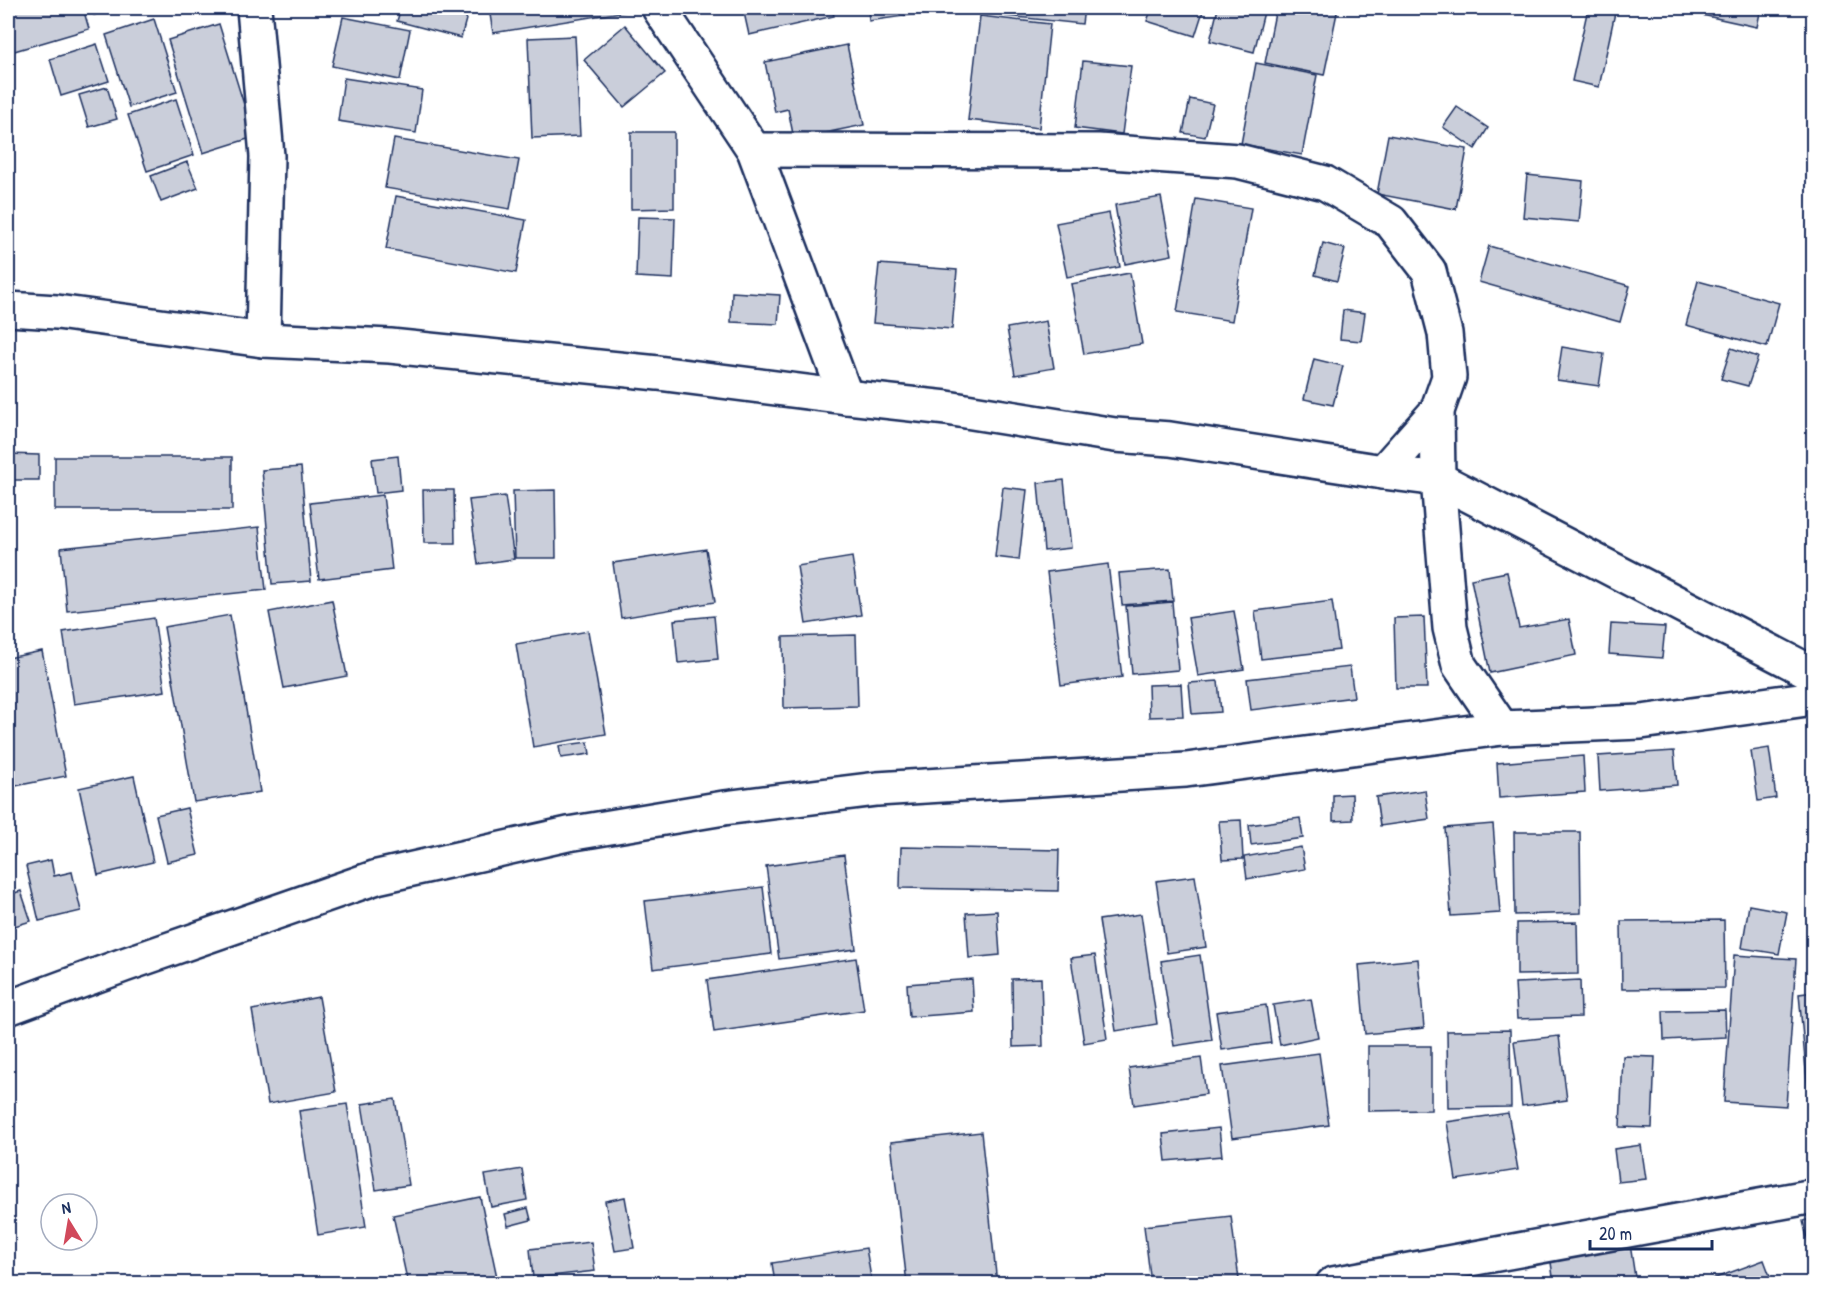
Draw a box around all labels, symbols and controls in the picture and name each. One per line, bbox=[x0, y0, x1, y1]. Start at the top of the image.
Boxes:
north arrow bbox=[39, 1192, 99, 1252]
text: N bbox=[60, 1196, 73, 1219]
scale bar bbox=[1590, 1213, 1712, 1251]
text: 20 m bbox=[1599, 1221, 1632, 1246]

